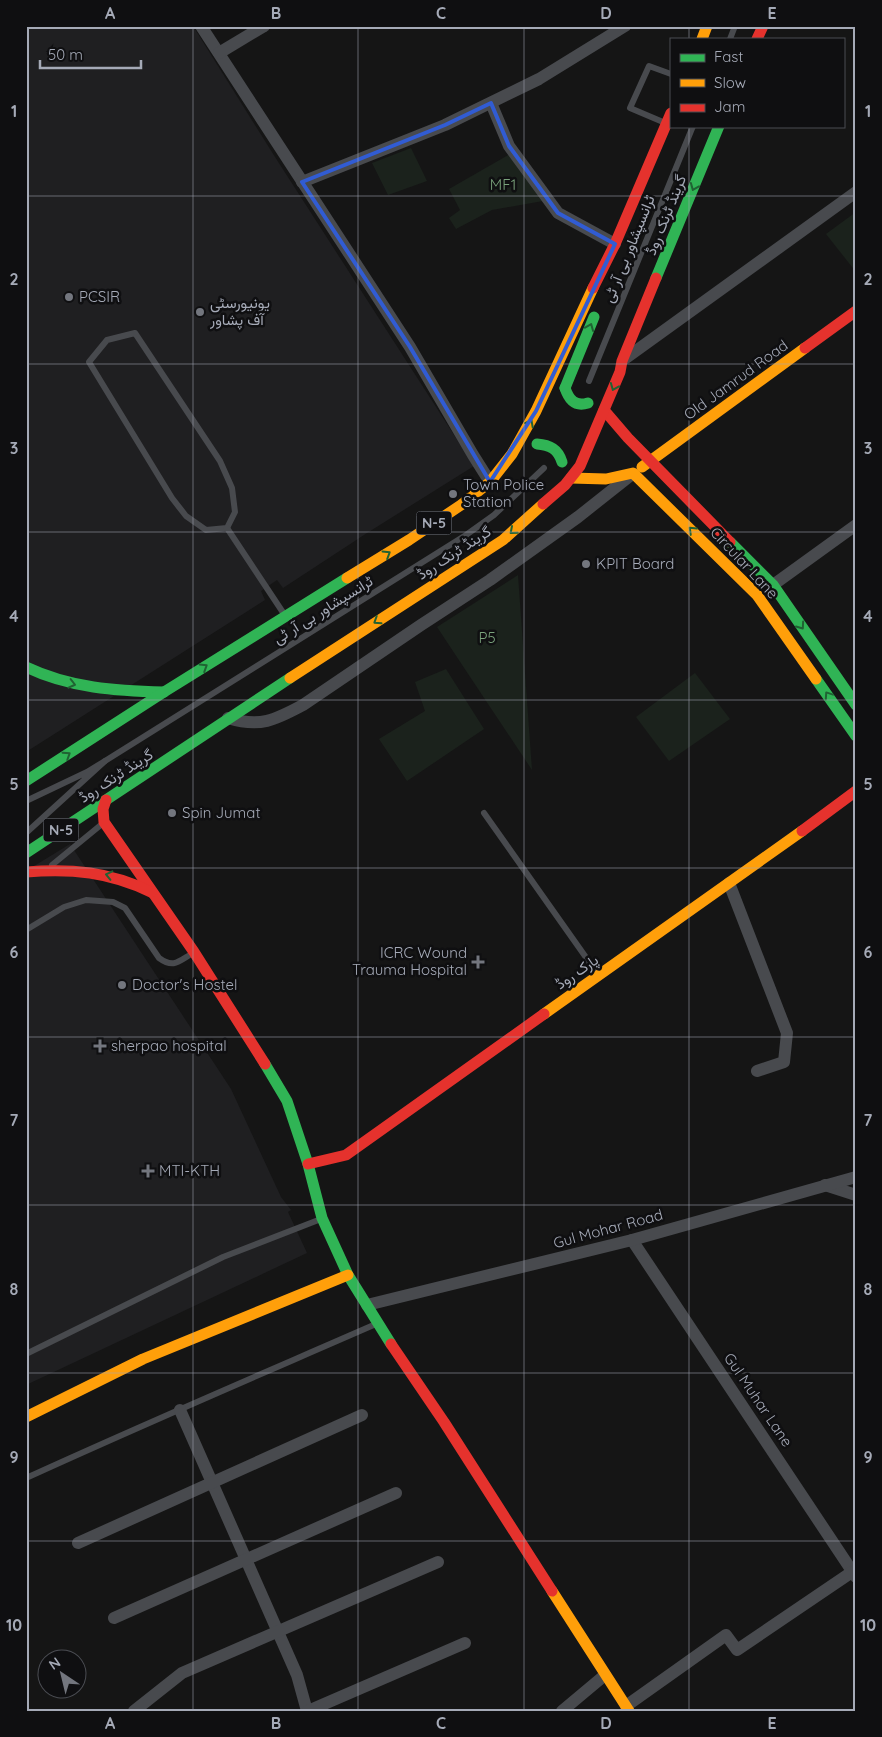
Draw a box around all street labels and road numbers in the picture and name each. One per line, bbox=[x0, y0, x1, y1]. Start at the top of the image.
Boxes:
street label: گرینڈ ٹرنک روڈ bbox=[641, 172, 690, 258]
street label: ٹرانسپشاور بی آر ٹی bbox=[598, 192, 660, 306]
street label: Old Jamrud Road bbox=[680, 335, 791, 424]
road number: N-5 bbox=[416, 512, 452, 534]
street label: گرینڈ ٹرنک روڈ bbox=[413, 521, 495, 584]
street label: Circular Lane bbox=[706, 523, 782, 603]
street label: ٹرانسپشاور بی آر ٹی bbox=[269, 571, 377, 649]
street label: گرینڈ ٹرنک روڈ bbox=[75, 744, 157, 807]
road number: N-5 bbox=[44, 818, 78, 842]
street label: پارک روڈ bbox=[551, 950, 603, 994]
street label: Gul Mohar Road bbox=[551, 1205, 665, 1252]
street label: Gul Muhar Lane bbox=[720, 1349, 797, 1450]

